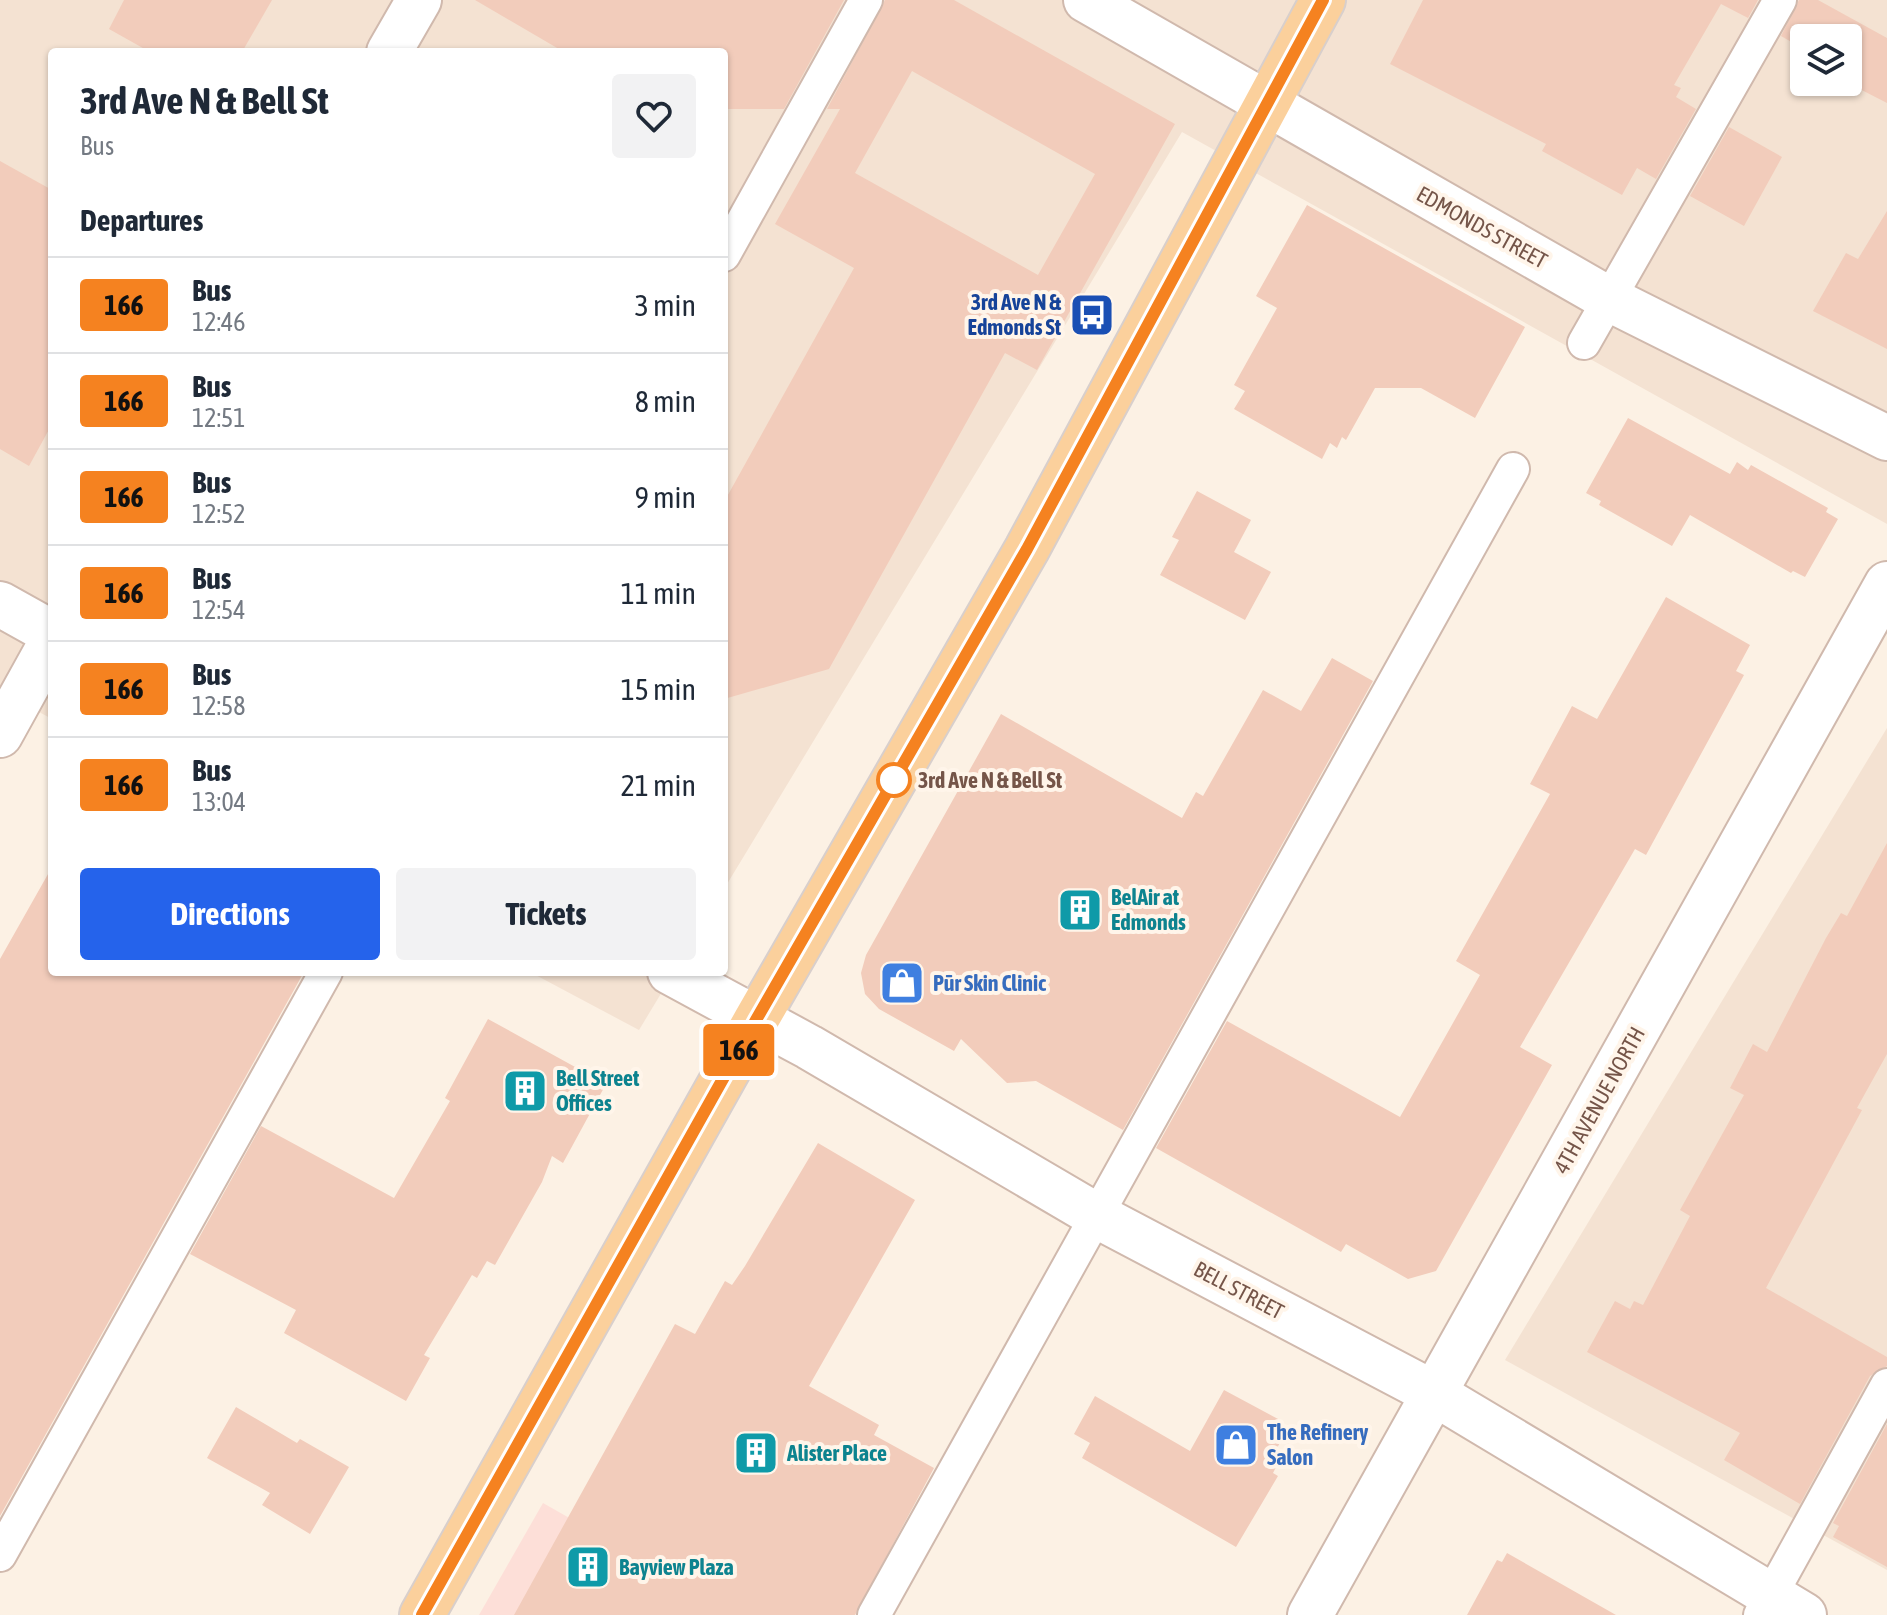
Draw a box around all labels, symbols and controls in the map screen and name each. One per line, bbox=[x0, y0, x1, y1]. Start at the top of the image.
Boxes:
map controls bbox=[1790, 24, 1862, 96]
button: layers bbox=[1790, 24, 1862, 96]
button: heart bbox=[612, 74, 696, 158]
text: 3rd Ave N & Bell St bbox=[80, 79, 329, 122]
text: Bus bbox=[80, 131, 114, 161]
street label: EDMONDS STREET bbox=[1412, 180, 1552, 274]
text: Departures bbox=[80, 203, 203, 237]
text: Bus bbox=[192, 273, 231, 307]
text: 3 min bbox=[635, 288, 696, 322]
text: 166 bbox=[104, 289, 144, 321]
place label: 3rd Ave N & Edmonds St bbox=[968, 289, 1062, 340]
bus stop icon: 3rd Ave N & Edmonds St bbox=[1068, 291, 1116, 339]
text: 12:46 bbox=[192, 307, 246, 337]
text: Bus bbox=[192, 369, 231, 403]
text: 8 min bbox=[635, 384, 696, 418]
text: 166 bbox=[104, 385, 144, 417]
text: 12:51 bbox=[192, 403, 246, 433]
text: Bus bbox=[192, 465, 231, 499]
text: 9 min bbox=[635, 480, 696, 514]
text: 166 bbox=[104, 481, 144, 513]
text: 12:52 bbox=[192, 499, 246, 529]
text: Bus bbox=[192, 561, 231, 595]
text: 11 min bbox=[621, 576, 696, 610]
text: 166 bbox=[104, 577, 144, 609]
text: 12:54 bbox=[192, 595, 246, 625]
text: Bus bbox=[192, 657, 231, 691]
text: 15 min bbox=[621, 672, 696, 706]
text: 166 bbox=[104, 673, 144, 705]
text: 12:58 bbox=[192, 691, 246, 721]
text: Bus bbox=[192, 753, 231, 787]
marker: 3rd Ave N & Bell St bbox=[877, 763, 911, 797]
place label: 3rd Ave N & Bell St bbox=[918, 767, 1063, 793]
text: 21 min bbox=[621, 768, 696, 802]
text: 166 bbox=[104, 769, 144, 801]
text: 13:04 bbox=[192, 787, 246, 817]
button: Directions bbox=[80, 868, 380, 960]
button: Tickets bbox=[396, 868, 696, 960]
place label: BelAir at Edmonds bbox=[1111, 884, 1186, 935]
building icon: BelAir at Edmonds bbox=[1056, 886, 1104, 934]
shop icon: Pūr Skin Clinic bbox=[878, 959, 926, 1007]
place label: Pūr Skin Clinic bbox=[933, 970, 1047, 996]
street label: 4TH AVENUE NORTH bbox=[1548, 1022, 1650, 1178]
line badge: 166 bbox=[693, 1024, 785, 1076]
text: 166 bbox=[719, 1034, 759, 1066]
place label: Bell Street Offices bbox=[556, 1065, 640, 1116]
building icon: Bell Street Offices bbox=[501, 1067, 549, 1115]
street label: BELL STREET bbox=[1190, 1255, 1289, 1325]
place label: The Refinery Salon bbox=[1267, 1419, 1368, 1470]
shop icon: The Refinery Salon bbox=[1212, 1421, 1260, 1469]
building icon: Alister Place bbox=[732, 1429, 780, 1477]
place label: Alister Place bbox=[786, 1440, 887, 1466]
building icon: Bayview Plaza bbox=[564, 1543, 612, 1591]
place label: Bayview Plaza bbox=[619, 1554, 734, 1580]

